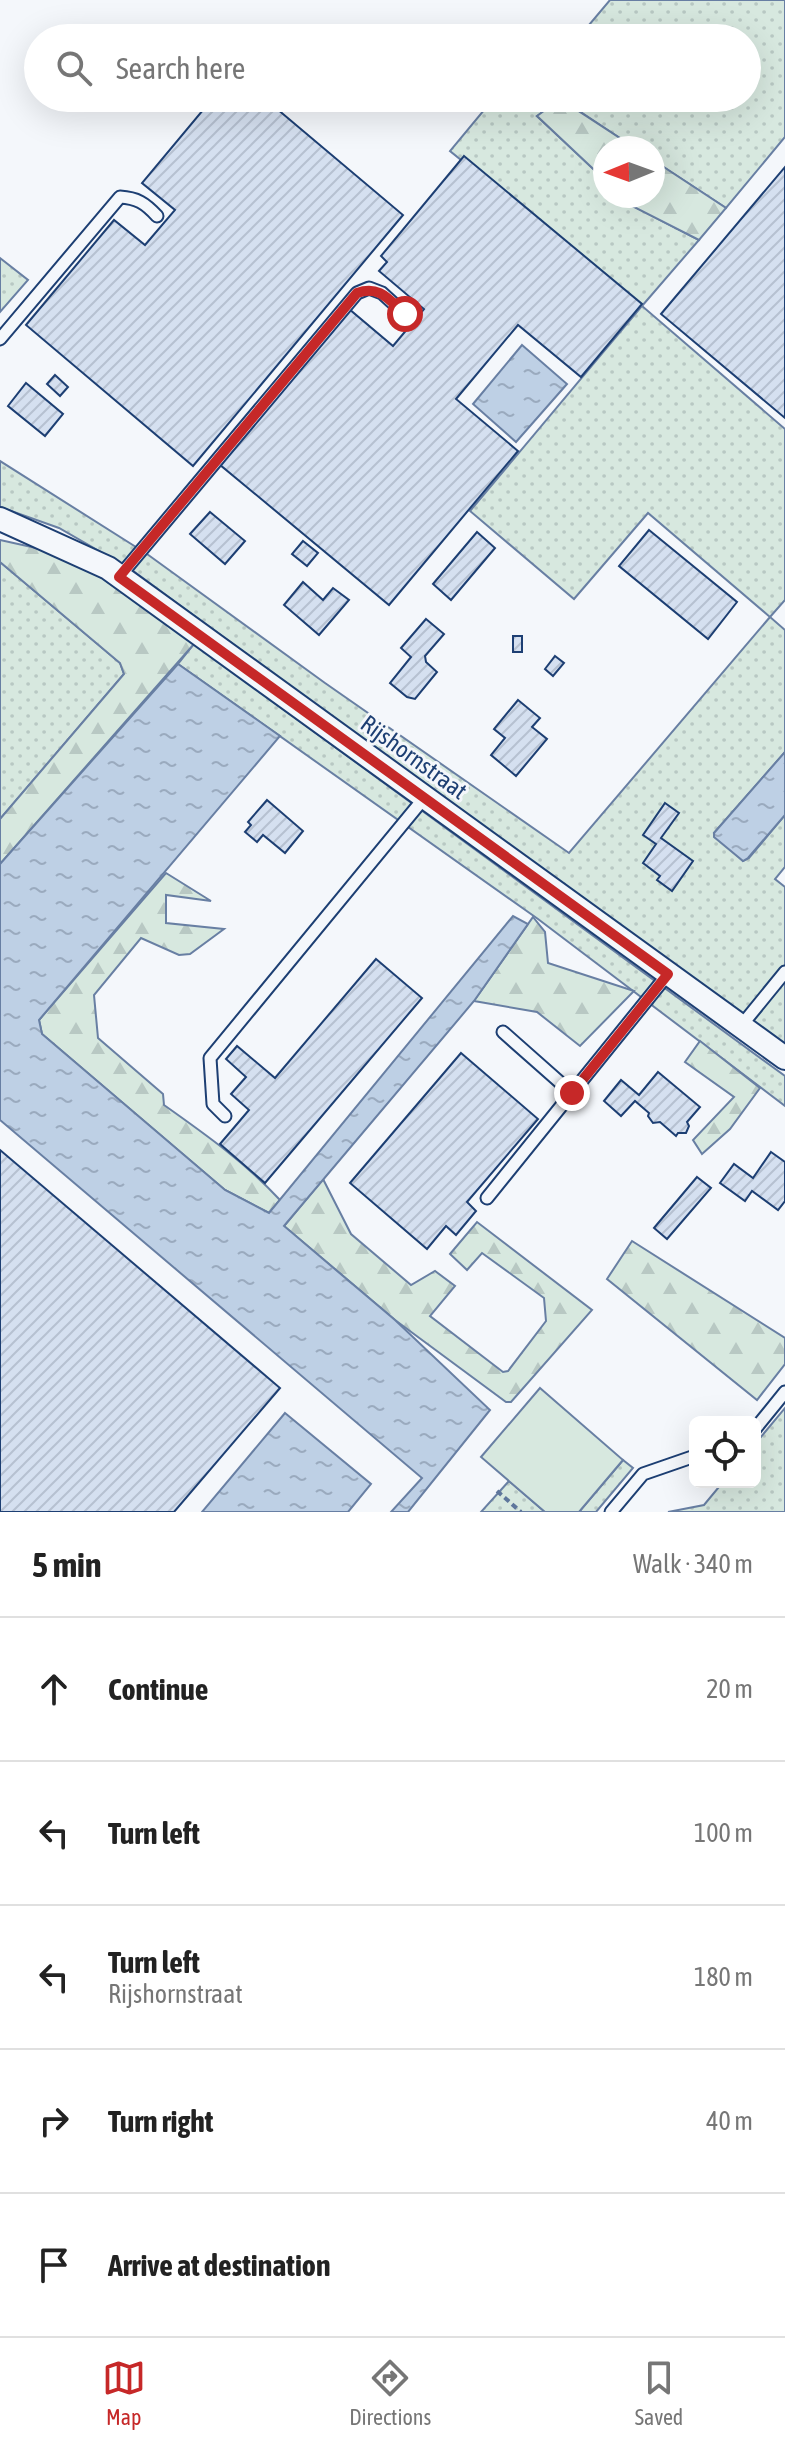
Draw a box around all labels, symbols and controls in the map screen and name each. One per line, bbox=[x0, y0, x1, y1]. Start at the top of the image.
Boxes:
search box bbox=[24, 24, 761, 112]
icon: search bbox=[52, 46, 96, 90]
text: Search here bbox=[116, 51, 245, 85]
north arrow bbox=[593, 136, 665, 208]
route start bbox=[387, 296, 423, 332]
street label: Rijshornstraat bbox=[356, 710, 472, 805]
route end bbox=[554, 1075, 590, 1111]
map controls bbox=[689, 1416, 761, 1488]
button: locate bbox=[689, 1416, 761, 1488]
text: 5 min bbox=[32, 1545, 101, 1584]
text: Walk · 340 m bbox=[633, 1549, 753, 1579]
icon: ahead bbox=[32, 1667, 76, 1711]
text: Continue bbox=[108, 1672, 208, 1706]
text: 20 m bbox=[706, 1674, 753, 1704]
icon: left bbox=[32, 1811, 76, 1855]
text: Turn left bbox=[108, 1816, 200, 1850]
text: 100 m bbox=[694, 1818, 753, 1848]
text: Turn left bbox=[108, 1945, 200, 1979]
icon: left bbox=[32, 1955, 76, 1999]
text: 180 m bbox=[694, 1962, 753, 1992]
text: Rijshornstraat bbox=[108, 1979, 243, 2009]
icon: right bbox=[32, 2099, 76, 2143]
text: Turn right bbox=[108, 2104, 214, 2138]
text: 40 m bbox=[706, 2106, 753, 2136]
icon: arrive bbox=[32, 2243, 76, 2287]
text: Arrive at destination bbox=[108, 2248, 330, 2282]
tab: Map bbox=[102, 2356, 146, 2430]
tab: Directions bbox=[349, 2356, 431, 2430]
tab: Saved bbox=[635, 2356, 683, 2430]

